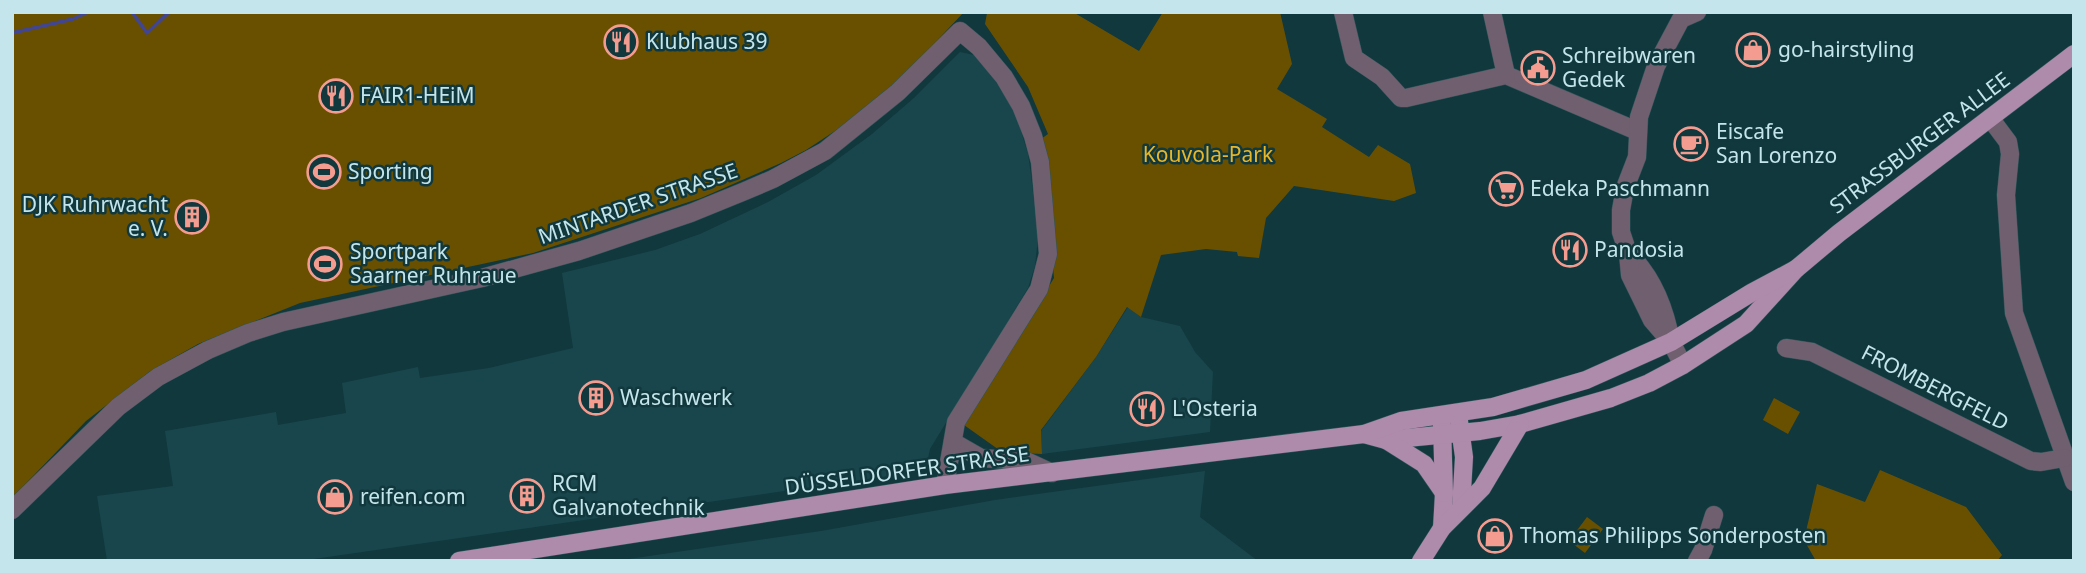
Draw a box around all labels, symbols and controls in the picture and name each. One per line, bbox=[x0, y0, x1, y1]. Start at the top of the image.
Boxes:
restaurant icon: Klubhaus 39 bbox=[602, 23, 640, 61]
place label: Klubhaus 39 bbox=[646, 27, 768, 55]
shop icon: go-hairstyling bbox=[1734, 31, 1772, 69]
place label: go-hairstyling bbox=[1778, 35, 1914, 63]
place label: Schreibwaren Gedek bbox=[1562, 41, 1696, 93]
public building icon: Schreibwaren Gedek bbox=[1519, 49, 1557, 87]
street label: STRASSBURGER ALLEE bbox=[1823, 65, 2015, 219]
restaurant icon: FAIR1-HEiM bbox=[317, 77, 355, 115]
place label: FAIR1-HEiM bbox=[360, 81, 475, 109]
place label: Eiscafe San Lorenzo bbox=[1716, 117, 1837, 169]
cafe icon: Eiscafe San Lorenzo bbox=[1672, 125, 1710, 163]
park label: Kouvola-Park bbox=[1143, 140, 1274, 168]
sports icon: Sporting bbox=[305, 153, 343, 191]
street label: MINTARDER STRASSE bbox=[534, 156, 741, 250]
place label: Sporting bbox=[348, 157, 433, 185]
supermarket icon: Edeka Paschmann bbox=[1487, 170, 1525, 208]
place label: Edeka Paschmann bbox=[1530, 174, 1710, 202]
place label: DJK Ruhrwacht e. V. bbox=[22, 190, 168, 242]
building icon: DJK Ruhrwacht e. V. bbox=[173, 198, 211, 236]
restaurant icon: Pandosia bbox=[1551, 231, 1589, 269]
place label: Pandosia bbox=[1594, 235, 1684, 263]
place label: Sportpark Saarner Ruhraue bbox=[350, 237, 517, 289]
sports icon: Sportpark Saarner Ruhraue bbox=[306, 245, 344, 283]
street label: FROMBERGFELD bbox=[1857, 338, 2014, 436]
building icon: Waschwerk bbox=[577, 379, 615, 417]
place label: Waschwerk bbox=[620, 383, 733, 411]
restaurant icon: L'Osteria bbox=[1128, 390, 1166, 428]
place label: L'Osteria bbox=[1172, 394, 1258, 422]
street label: DÜSSELDORFER STRASSE bbox=[783, 439, 1031, 501]
place label: RCM Galvanotechnik bbox=[552, 469, 705, 521]
building icon: RCM Galvanotechnik bbox=[508, 477, 546, 515]
shop icon: reifen.com bbox=[316, 478, 354, 516]
place label: reifen.com bbox=[360, 482, 466, 510]
shop icon: Thomas Philipps Sonderposten bbox=[1476, 517, 1514, 555]
place label: Thomas Philipps Sonderposten bbox=[1520, 521, 1826, 549]

